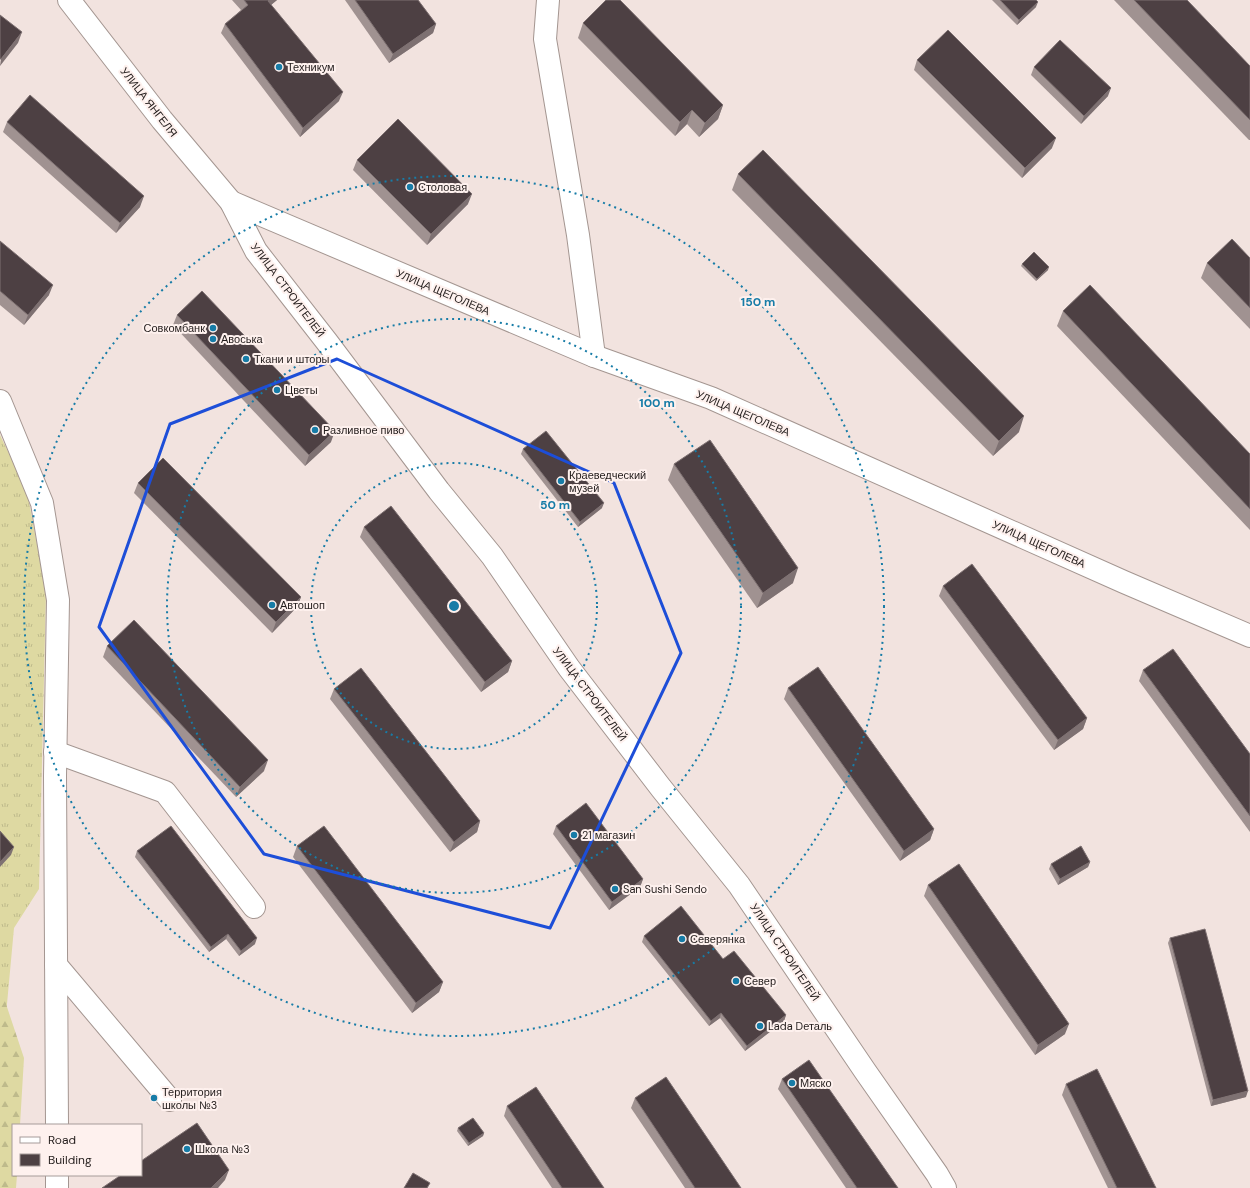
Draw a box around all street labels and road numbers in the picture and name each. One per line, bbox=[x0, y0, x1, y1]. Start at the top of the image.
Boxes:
street label: УЛИЦА ЯНГЕЛЯ bbox=[117, 64, 181, 140]
street label: УЛИЦА СТРОИТЕЛЕЙ bbox=[248, 240, 328, 340]
street label: УЛИЦА ЩЕГОЛЕВА bbox=[394, 266, 493, 318]
street label: УЛИЦА ЩЕГОЛЕВА bbox=[694, 387, 793, 439]
street label: УЛИЦА ЩЕГОЛЕВА bbox=[990, 517, 1088, 571]
street label: УЛИЦА СТРОИТЕЛЕЙ bbox=[550, 644, 630, 744]
street label: УЛИЦА СТРОИТЕЛЕЙ bbox=[747, 901, 823, 1003]

